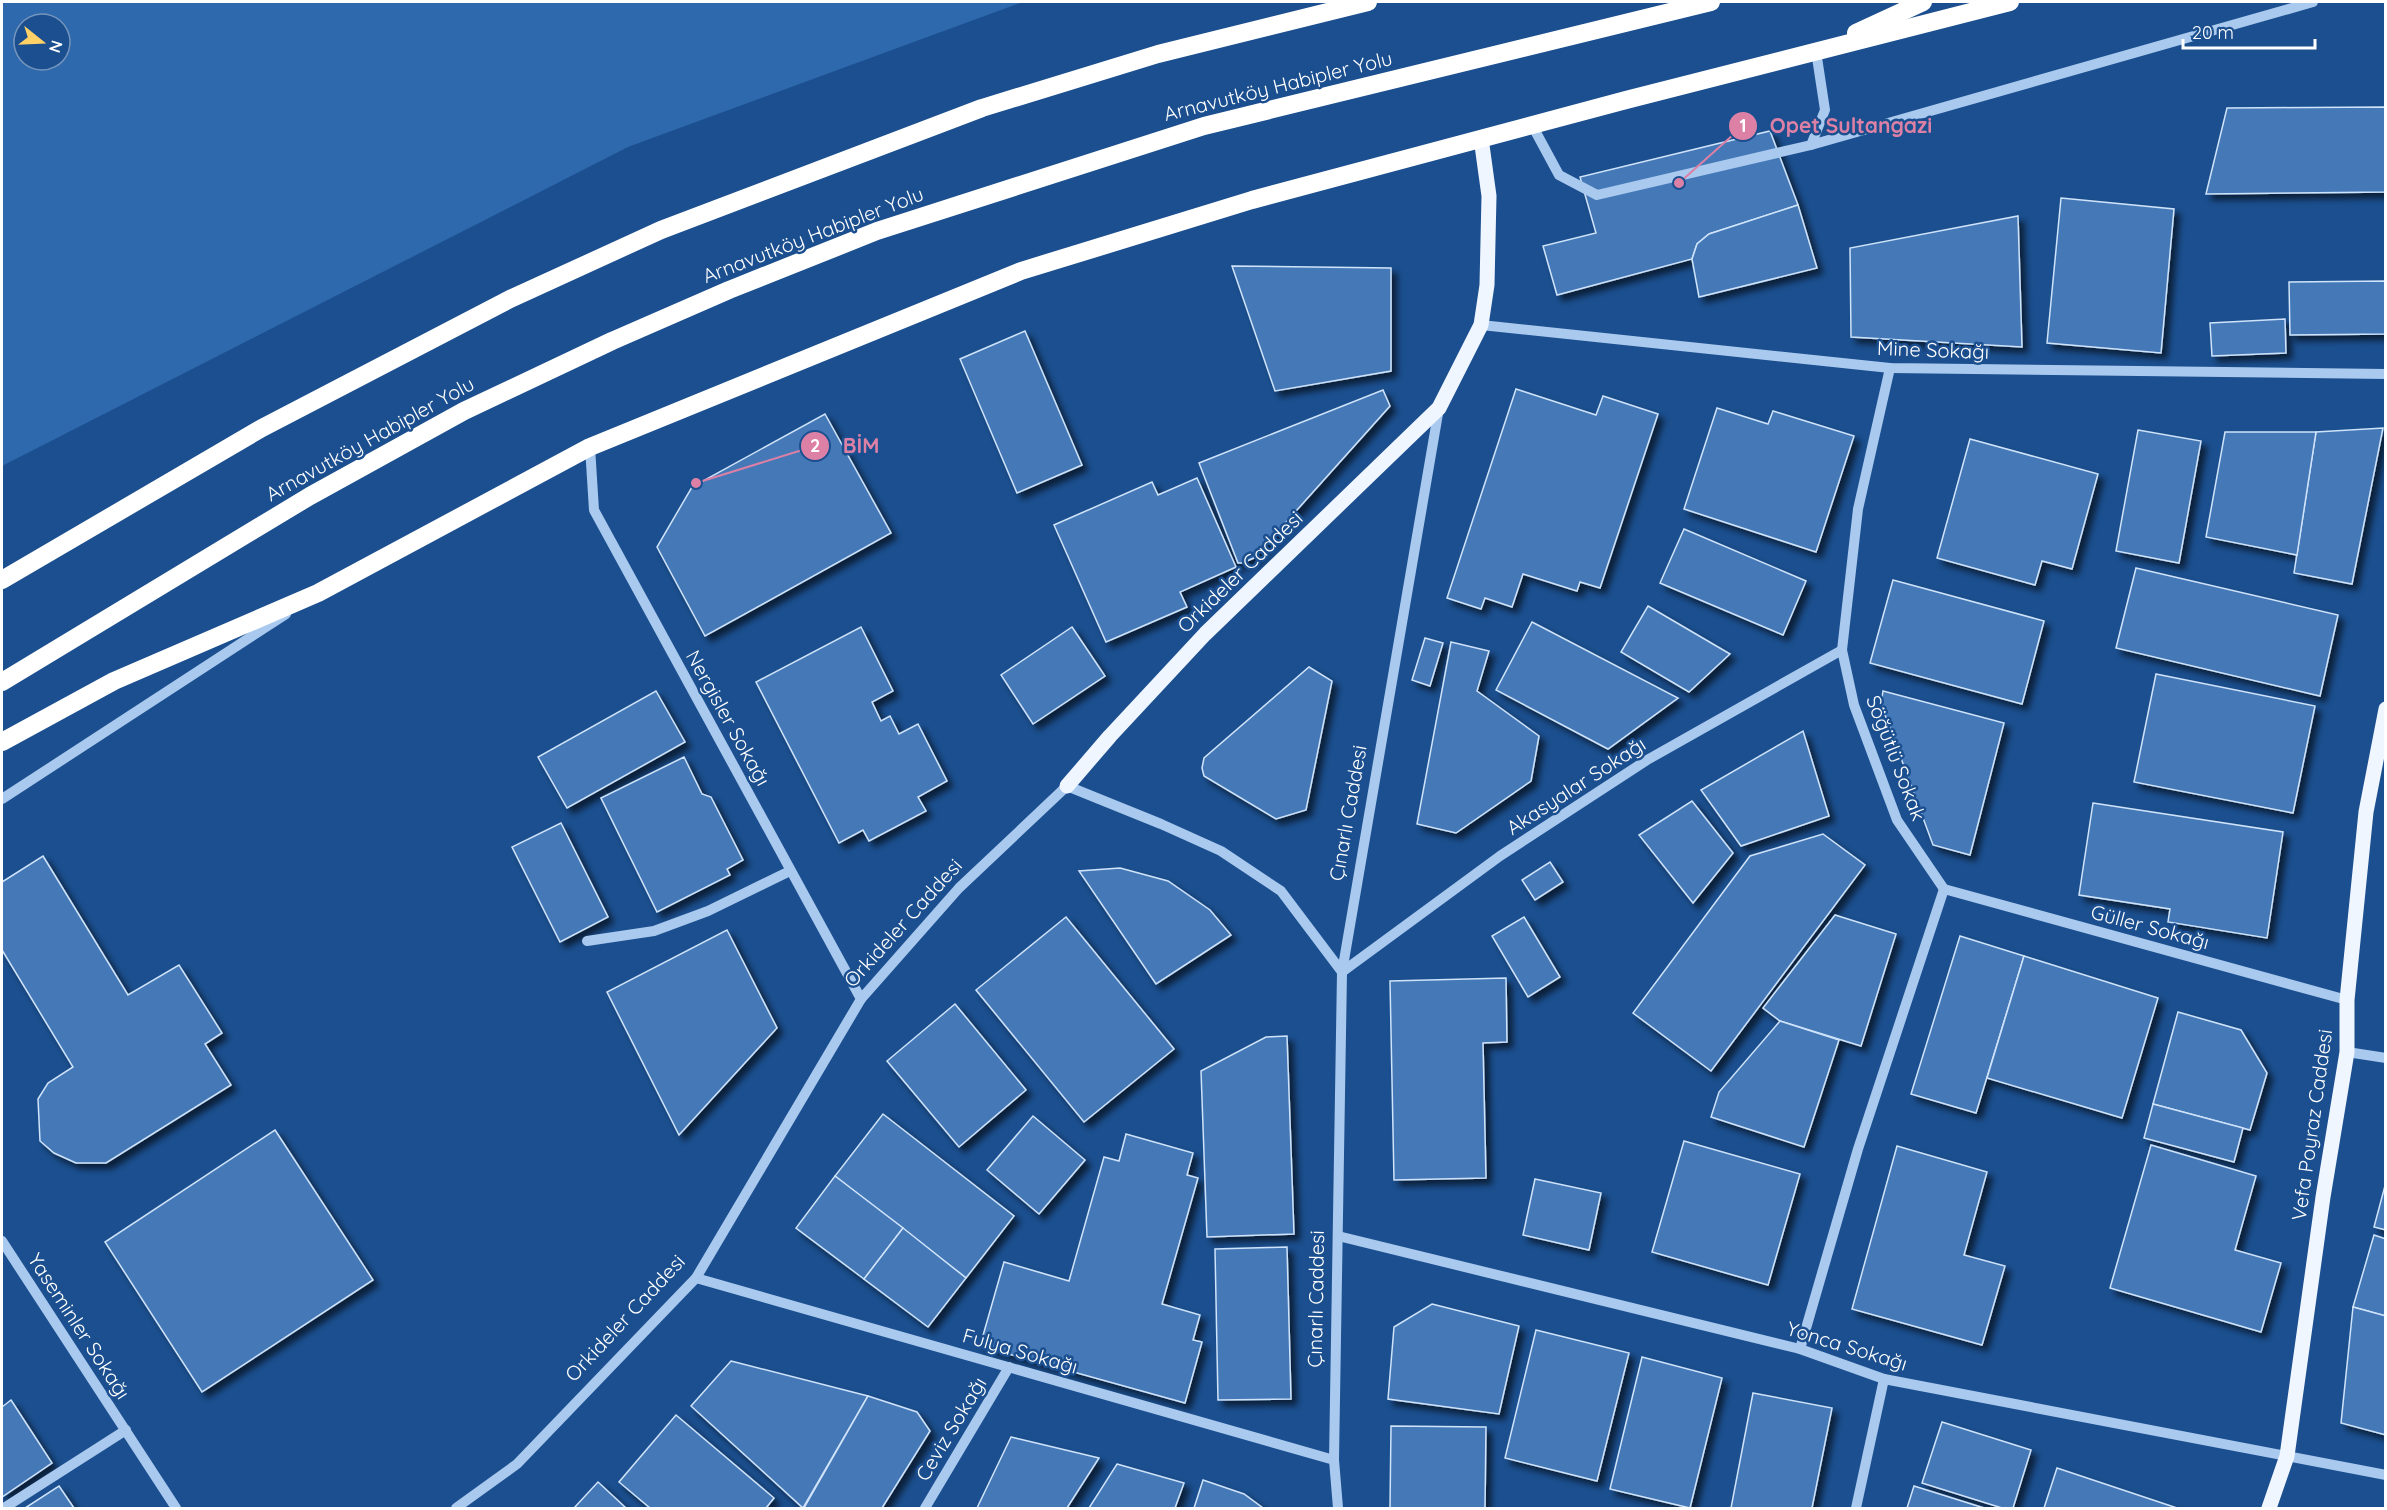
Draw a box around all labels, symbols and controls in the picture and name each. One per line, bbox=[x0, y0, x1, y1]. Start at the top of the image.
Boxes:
north arrow bbox=[12, 12, 72, 72]
scale bar bbox=[2183, 12, 2315, 50]
text: 20 m bbox=[2192, 21, 2234, 44]
text: N bbox=[45, 38, 68, 55]
street label: Arnavutköy Habipler Yolu bbox=[1161, 45, 1395, 126]
callout: Opet Sultangazi bbox=[1728, 106, 1944, 145]
text: Opet Sultangazi bbox=[1770, 112, 1932, 138]
text: 1 bbox=[1739, 114, 1747, 137]
street label: Arnavutköy Habipler Yolu bbox=[699, 181, 927, 288]
street label: Mine Sokağı bbox=[1877, 335, 1989, 364]
street label: Arnavutköy Habipler Yolu bbox=[261, 371, 478, 506]
callout: BİM bbox=[800, 426, 891, 465]
text: BİM bbox=[843, 432, 879, 458]
text: 2 bbox=[810, 434, 820, 457]
street label: Orkideler Caddesi bbox=[1172, 505, 1308, 638]
street label: Nergisler Sokağı bbox=[681, 646, 776, 790]
street label: Söğütlü Sokak bbox=[1861, 692, 1932, 824]
street label: Akasyalar Sokağı bbox=[1501, 731, 1650, 840]
street label: Çınarlı Caddesi bbox=[1323, 743, 1372, 883]
street label: Orkideler Caddesi bbox=[838, 853, 967, 992]
street label: Güller Sokağı bbox=[2088, 899, 2212, 954]
street label: Vefa Poyraz Caddesi bbox=[2286, 1028, 2337, 1222]
street label: Çınarlı Caddesi bbox=[1302, 1230, 1329, 1368]
street label: Yaseminler Sokağı bbox=[23, 1248, 136, 1403]
street label: Orkideler Caddesi bbox=[559, 1249, 690, 1386]
street label: Yonca Sokağı bbox=[1784, 1315, 1910, 1376]
street label: Fulya Sokağı bbox=[960, 1322, 1081, 1379]
street label: Ceviz Sokağı bbox=[910, 1372, 991, 1485]

